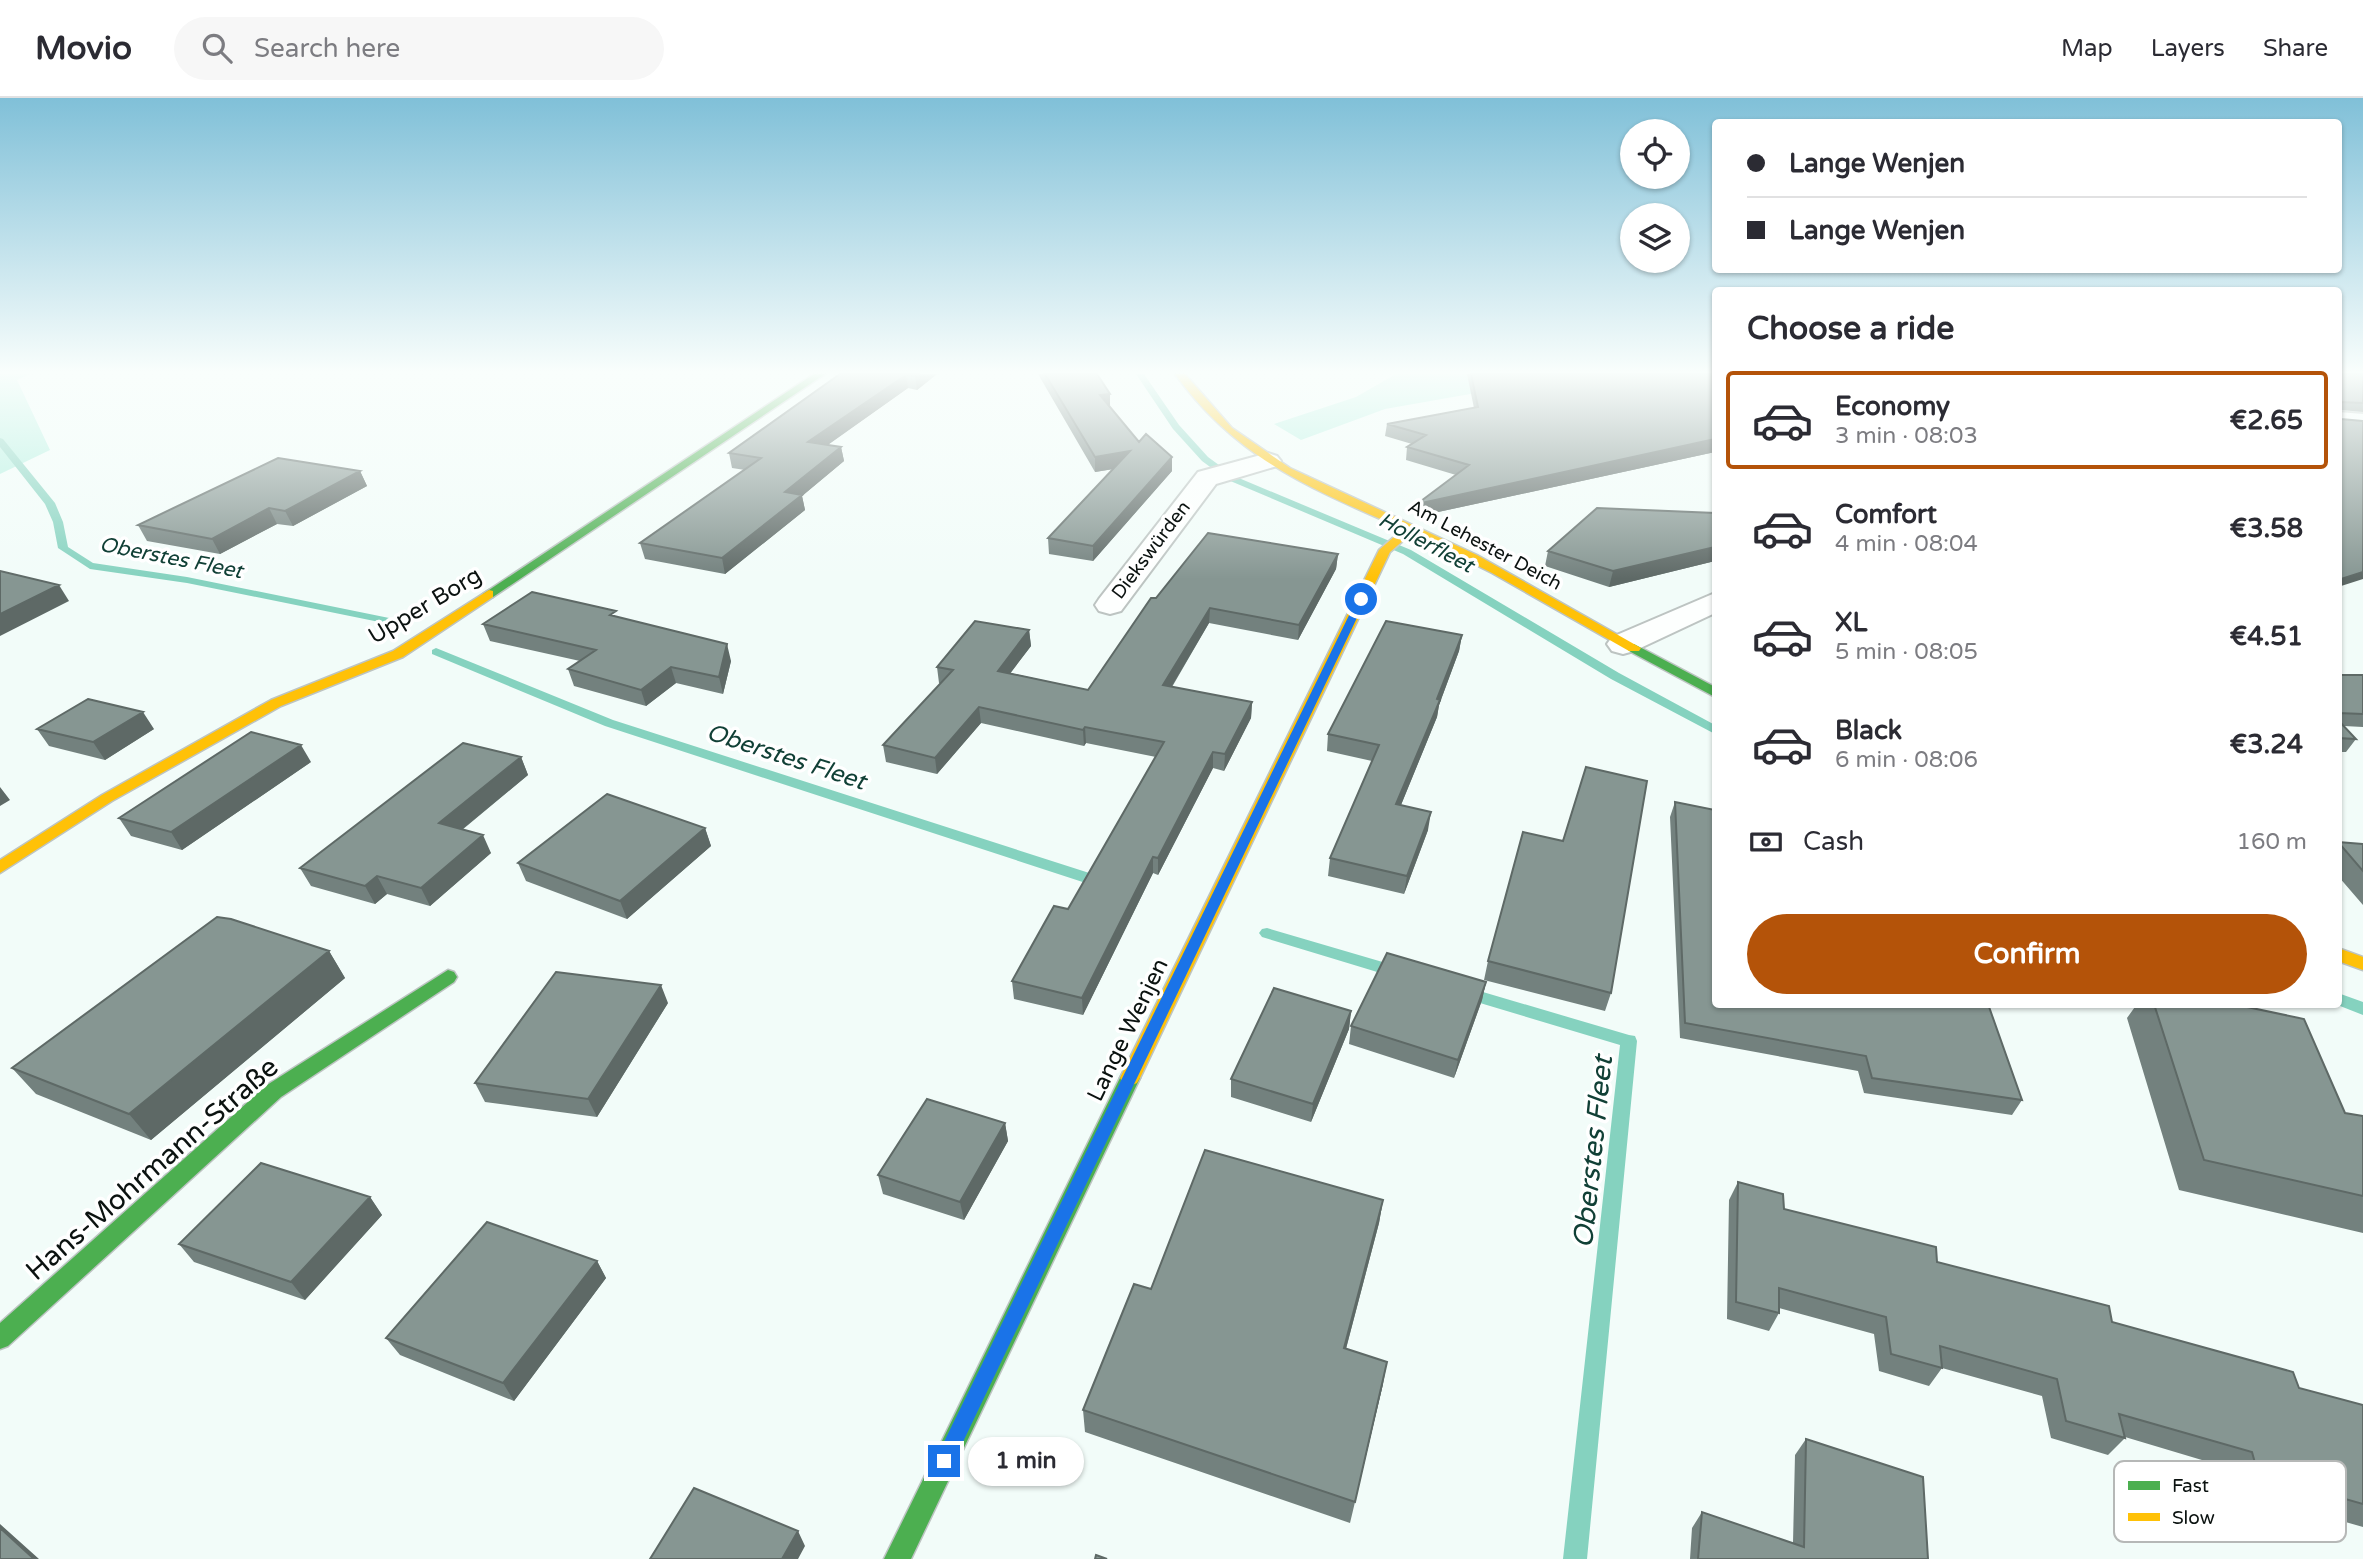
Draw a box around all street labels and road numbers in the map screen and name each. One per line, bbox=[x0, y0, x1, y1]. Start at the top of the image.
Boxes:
street label: Am Lehester Deich bbox=[1404, 495, 1566, 595]
street label: Diekswürden bbox=[1107, 497, 1195, 603]
street label: Upper Borg bbox=[364, 561, 486, 651]
street label: Lange Wenjen bbox=[1081, 954, 1175, 1106]
street label: Hans-Mohrmann-Straße bbox=[19, 1050, 285, 1288]

